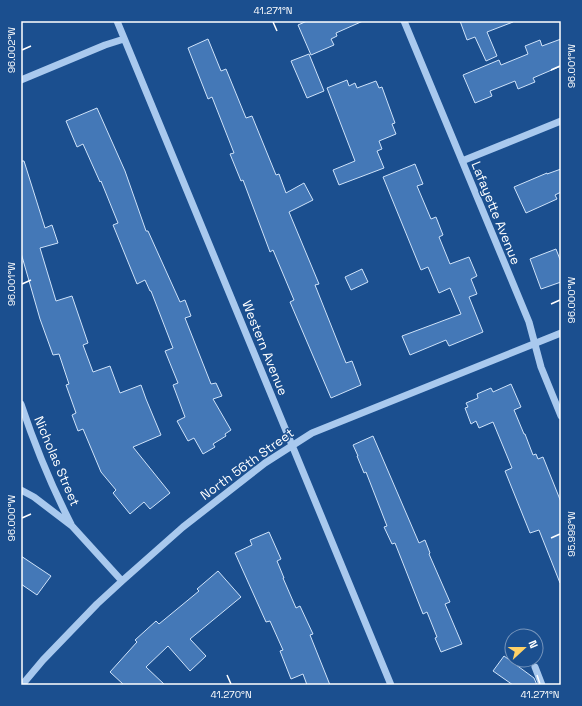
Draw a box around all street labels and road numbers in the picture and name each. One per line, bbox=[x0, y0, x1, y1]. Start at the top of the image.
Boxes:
street label: Lafayette Avenue bbox=[468, 159, 524, 267]
street label: Western Avenue bbox=[238, 298, 292, 398]
street label: Nicholas Street bbox=[30, 413, 84, 509]
street label: North 56th Street bbox=[197, 424, 297, 504]

